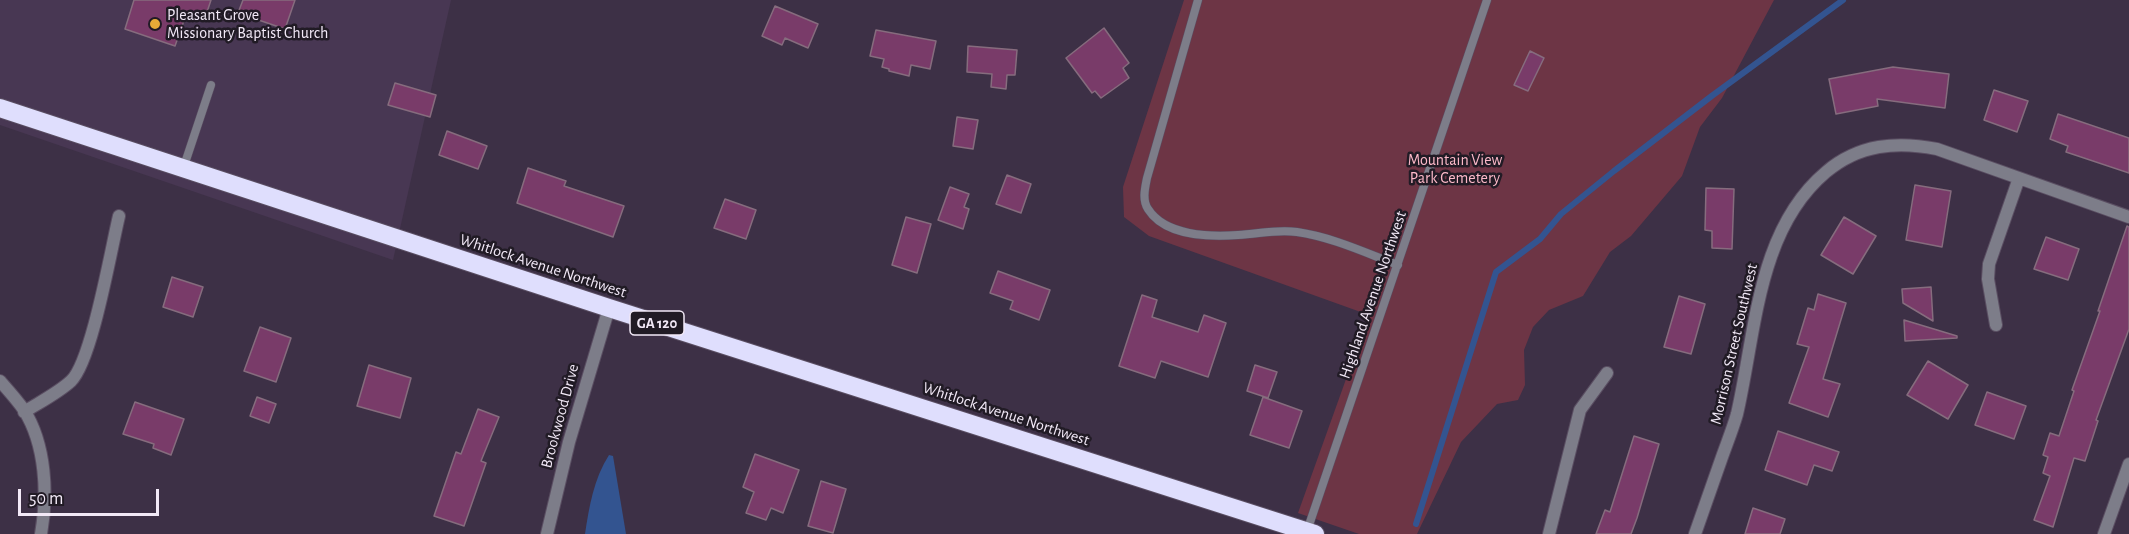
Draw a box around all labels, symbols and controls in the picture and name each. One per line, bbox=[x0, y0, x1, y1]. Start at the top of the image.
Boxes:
place label: Pleasant Grove Missionary Baptist Church bbox=[167, 5, 328, 43]
marker: Pleasant Grove Missionary Baptist Church bbox=[148, 17, 162, 31]
park label: Mountain View Park Cemetery bbox=[1408, 150, 1502, 188]
street label: Highland Avenue Northwest bbox=[1335, 209, 1411, 381]
street label: Whitlock Avenue Northwest bbox=[457, 230, 629, 302]
street label: Morrison Street Southwest bbox=[1706, 262, 1762, 426]
road number: GA 120 bbox=[630, 311, 684, 335]
street label: Brookwood Drive bbox=[537, 362, 583, 470]
street label: Whitlock Avenue Northwest bbox=[920, 378, 1092, 450]
scale bar bbox=[21, 477, 162, 515]
text: 50 m bbox=[29, 490, 63, 508]

